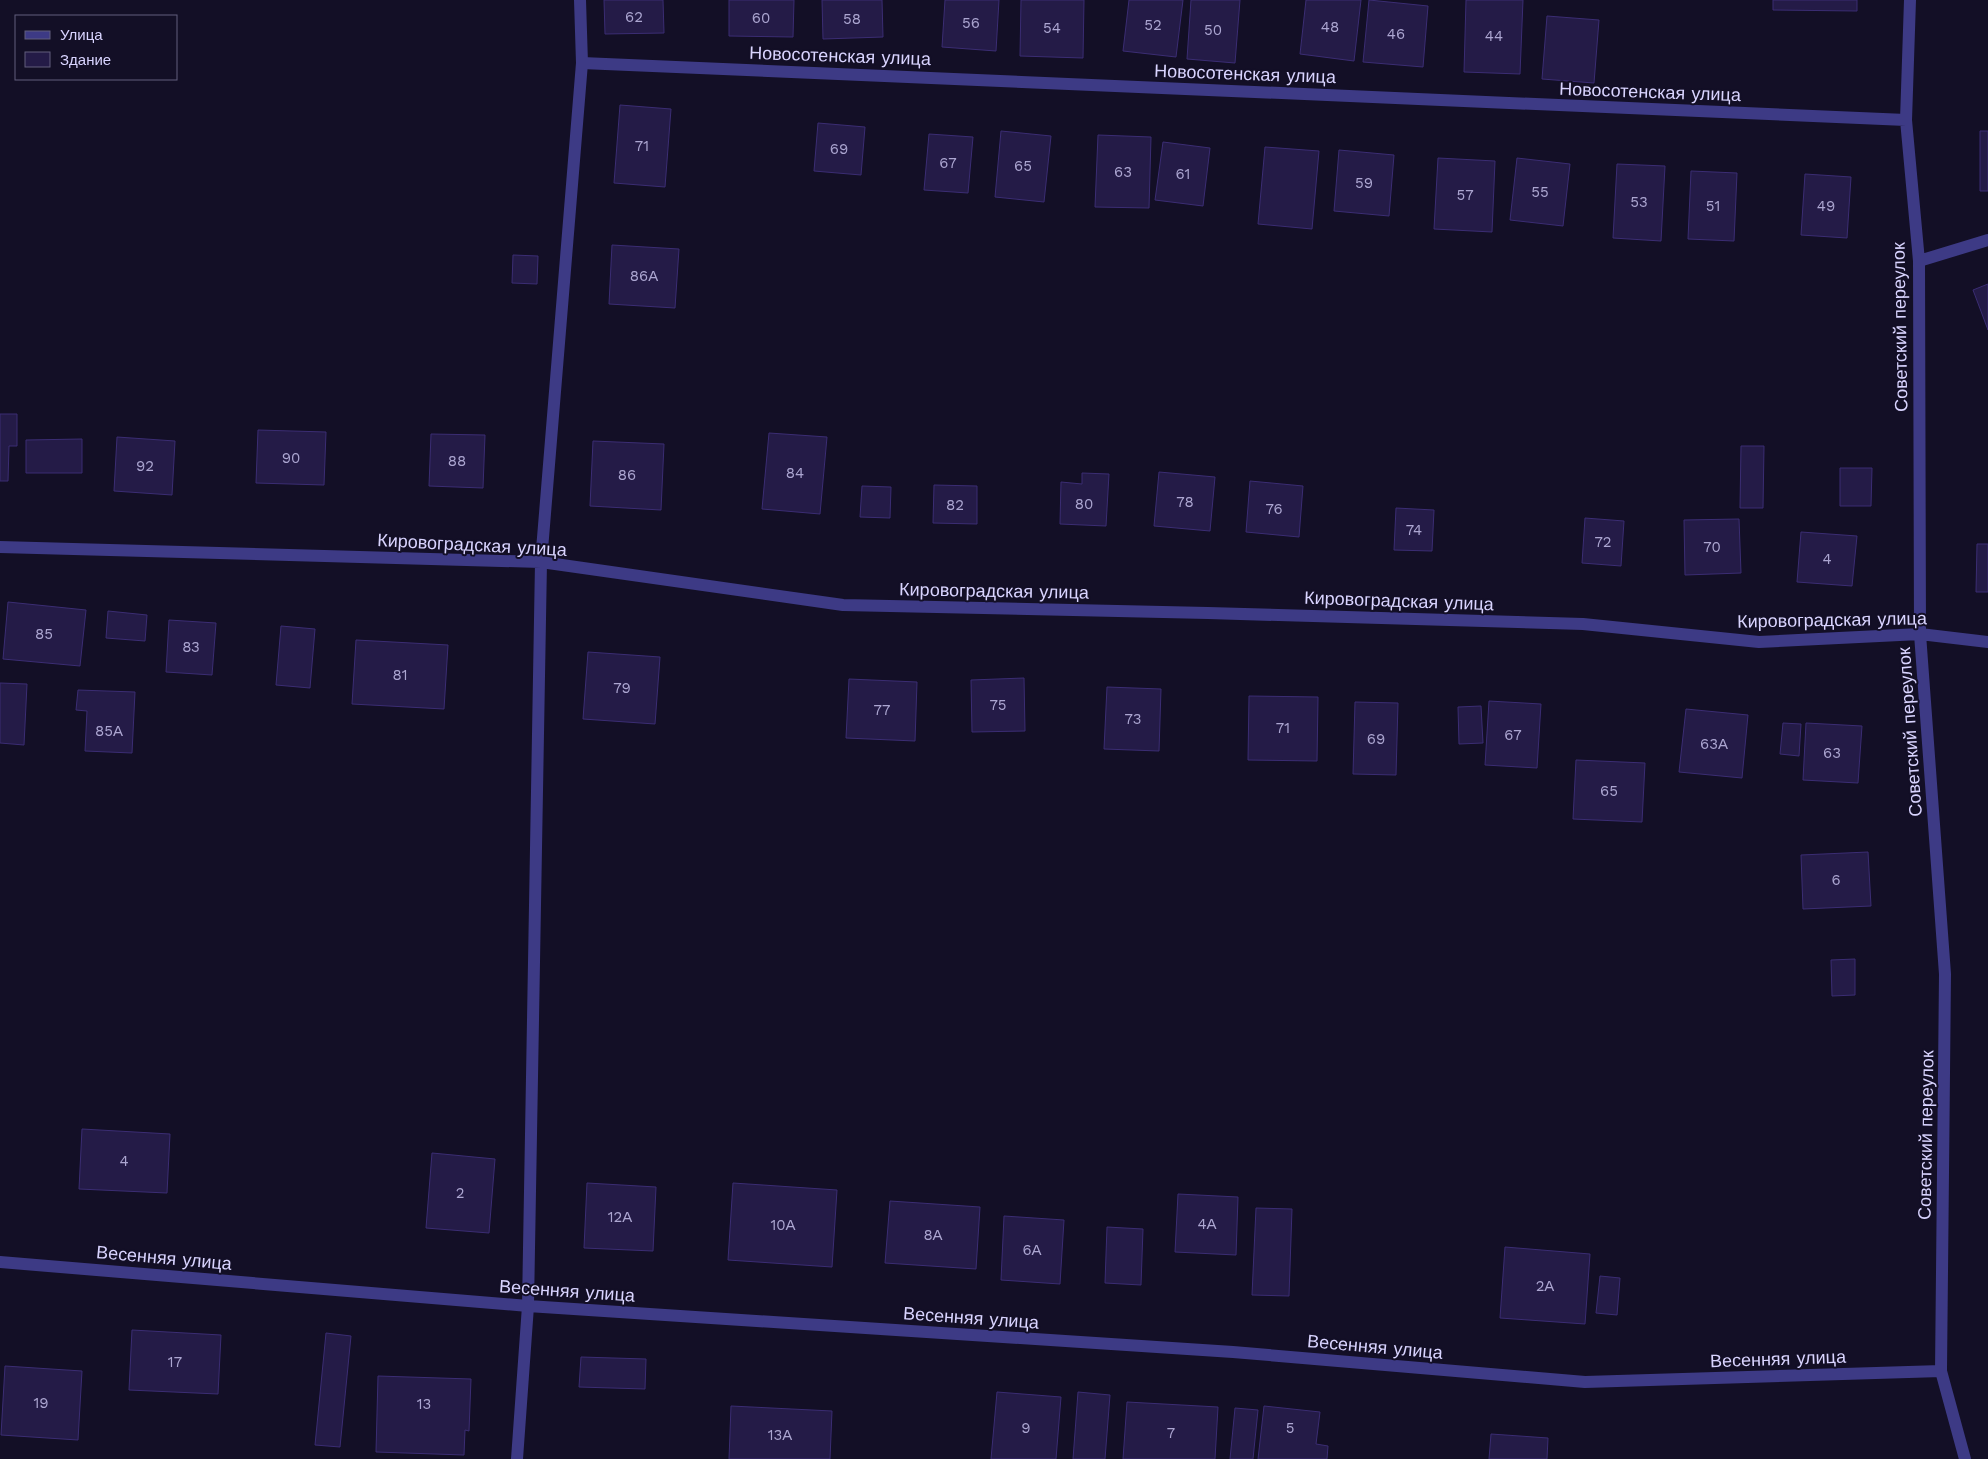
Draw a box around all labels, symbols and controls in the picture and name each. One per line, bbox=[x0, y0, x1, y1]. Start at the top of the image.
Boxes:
house number: 62 bbox=[625, 8, 643, 26]
house number: 60 bbox=[752, 9, 770, 27]
house number: 58 bbox=[843, 10, 861, 28]
house number: 56 bbox=[962, 14, 980, 32]
legend bbox=[15, 15, 178, 80]
house number: 52 bbox=[1144, 16, 1162, 34]
house number: 48 bbox=[1321, 18, 1339, 36]
house number: 54 bbox=[1043, 19, 1061, 37]
house number: 50 bbox=[1204, 21, 1222, 39]
house number: 46 bbox=[1387, 25, 1405, 43]
text: Улица bbox=[60, 26, 103, 44]
house number: 44 bbox=[1485, 27, 1503, 45]
street label: Новосотенская улица bbox=[749, 42, 932, 69]
text: Здание bbox=[60, 51, 111, 69]
street label: Новосотенская улица bbox=[1154, 60, 1337, 87]
street label: Новосотенская улица bbox=[1559, 78, 1742, 105]
house number: 71 bbox=[635, 137, 649, 155]
house number: 69 bbox=[830, 140, 848, 158]
house number: 67 bbox=[939, 154, 957, 172]
house number: 65 bbox=[1014, 157, 1032, 175]
house number: 63 bbox=[1114, 163, 1132, 181]
house number: 61 bbox=[1176, 165, 1190, 183]
house number: 59 bbox=[1355, 174, 1373, 192]
house number: 55 bbox=[1531, 183, 1549, 201]
house number: 57 bbox=[1456, 186, 1474, 204]
house number: 53 bbox=[1630, 193, 1648, 211]
house number: 51 bbox=[1706, 197, 1720, 215]
house number: 49 bbox=[1817, 197, 1835, 215]
street label: Советский переулок bbox=[1888, 242, 1911, 412]
house number: 86А bbox=[630, 267, 658, 285]
house number: 90 bbox=[282, 449, 300, 467]
house number: 88 bbox=[448, 452, 466, 470]
house number: 92 bbox=[136, 457, 154, 475]
house number: 84 bbox=[786, 464, 804, 482]
house number: 86 bbox=[618, 466, 636, 484]
house number: 78 bbox=[1176, 493, 1194, 511]
house number: 80 bbox=[1075, 495, 1093, 513]
house number: 82 bbox=[946, 496, 964, 514]
house number: 76 bbox=[1265, 500, 1283, 518]
house number: 74 bbox=[1406, 521, 1422, 539]
street label: Кировоградская улица bbox=[377, 529, 568, 560]
house number: 72 bbox=[1594, 533, 1612, 551]
house number: 70 bbox=[1703, 538, 1721, 556]
house number: 4 bbox=[1822, 550, 1832, 568]
street label: Кировоградская улица bbox=[899, 578, 1090, 603]
street label: Кировоградская улица bbox=[1304, 587, 1495, 614]
street label: Кировоградская улица bbox=[1737, 607, 1928, 632]
house number: 85 bbox=[35, 625, 53, 643]
house number: 83 bbox=[182, 638, 200, 656]
street label: Советский переулок bbox=[1893, 647, 1926, 817]
house number: 81 bbox=[392, 666, 408, 684]
house number: 79 bbox=[613, 679, 631, 697]
house number: 75 bbox=[989, 696, 1007, 714]
house number: 77 bbox=[874, 701, 890, 719]
house number: 73 bbox=[1124, 710, 1142, 728]
house number: 71 bbox=[1276, 719, 1290, 737]
house number: 85А bbox=[95, 722, 123, 740]
house number: 67 bbox=[1504, 726, 1522, 744]
house number: 69 bbox=[1367, 730, 1385, 748]
house number: 63А bbox=[1700, 735, 1728, 753]
house number: 63 bbox=[1823, 744, 1841, 762]
house number: 65 bbox=[1600, 782, 1618, 800]
house number: 6 bbox=[1831, 871, 1841, 889]
street label: Советский переулок bbox=[1914, 1050, 1937, 1220]
house number: 4 bbox=[119, 1152, 129, 1170]
house number: 2 bbox=[456, 1184, 464, 1202]
house number: 12А bbox=[608, 1208, 632, 1226]
house number: 4А bbox=[1197, 1215, 1217, 1233]
house number: 10А bbox=[770, 1216, 796, 1234]
house number: 8А bbox=[923, 1226, 943, 1244]
street label: Весенняя улица bbox=[95, 1241, 234, 1274]
house number: 6А bbox=[1022, 1241, 1042, 1259]
street label: Весенняя улица bbox=[498, 1275, 637, 1306]
house number: 2А bbox=[1536, 1277, 1554, 1295]
street label: Весенняя улица bbox=[902, 1302, 1041, 1333]
street label: Весенняя улица bbox=[1306, 1330, 1445, 1363]
street label: Весенняя улица bbox=[1710, 1346, 1847, 1371]
house number: 17 bbox=[168, 1353, 182, 1371]
house number: 19 bbox=[33, 1394, 49, 1412]
house number: 13 bbox=[417, 1395, 431, 1413]
house number: 9 bbox=[1021, 1419, 1031, 1437]
house number: 5 bbox=[1286, 1419, 1294, 1437]
house number: 7 bbox=[1167, 1424, 1175, 1442]
house number: 13А bbox=[768, 1426, 792, 1444]

